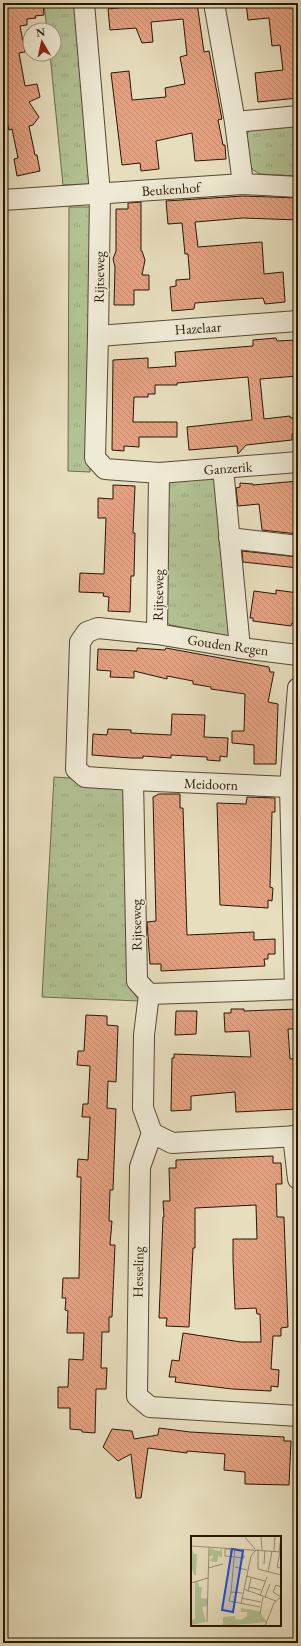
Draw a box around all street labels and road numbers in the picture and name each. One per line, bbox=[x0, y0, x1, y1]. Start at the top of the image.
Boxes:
street label: Beukenhof bbox=[141, 178, 203, 200]
street label: Rijtseweg bbox=[90, 250, 108, 303]
street label: Hazelaar bbox=[174, 317, 222, 339]
street label: Ganzerik bbox=[203, 457, 253, 479]
street label: Rijtseweg bbox=[149, 568, 167, 621]
street label: Gouden Regen bbox=[186, 630, 270, 660]
street label: Meidoorn bbox=[184, 774, 239, 794]
street label: Rijtseweg bbox=[127, 898, 145, 951]
street label: Hesseling bbox=[129, 1245, 147, 1298]

